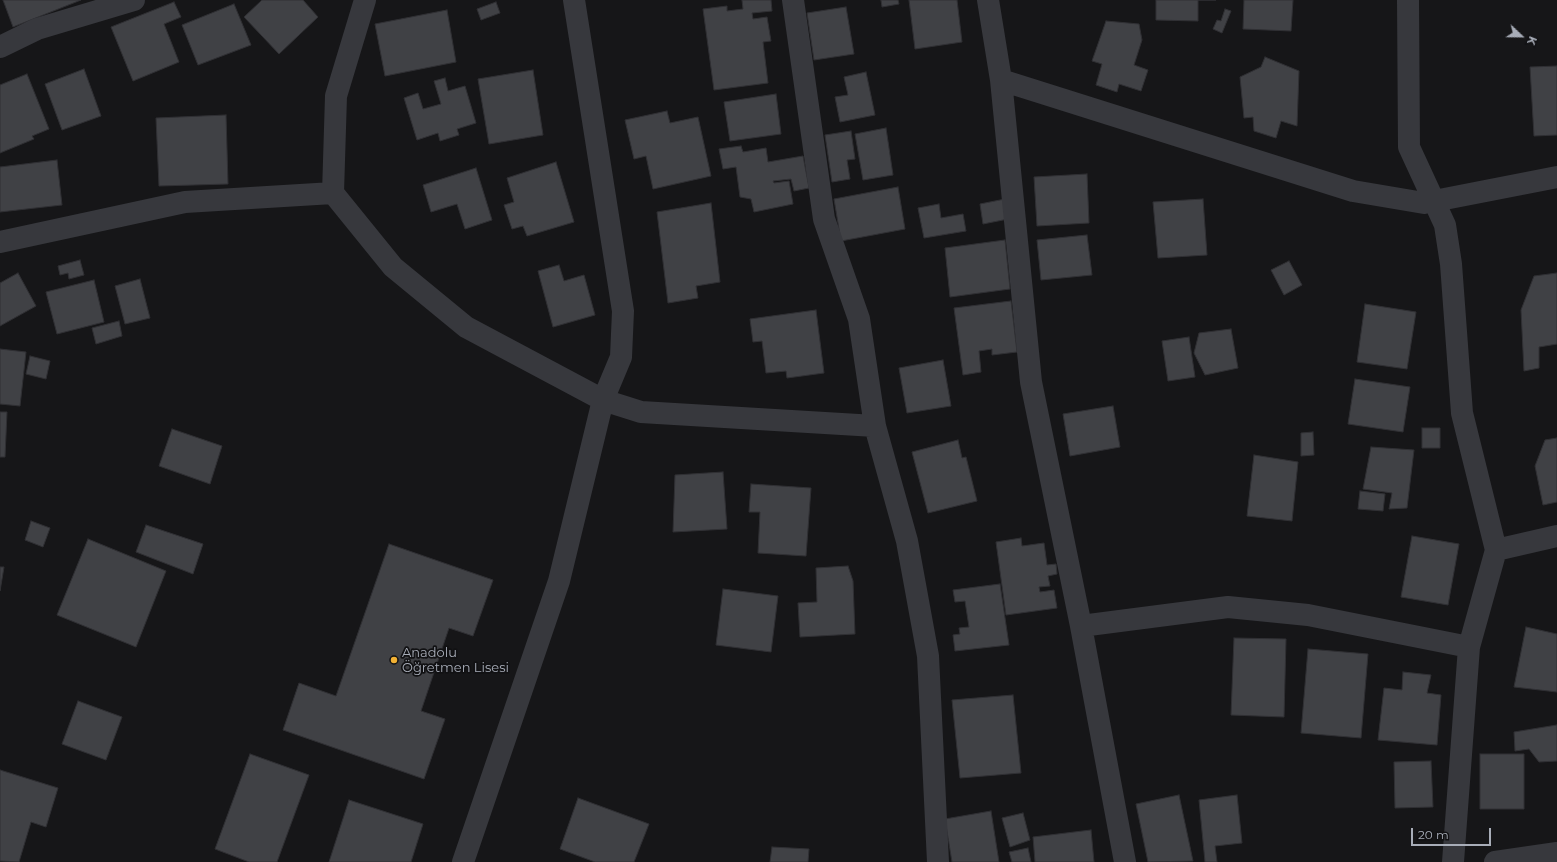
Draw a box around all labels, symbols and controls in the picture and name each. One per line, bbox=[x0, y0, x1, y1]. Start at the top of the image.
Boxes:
north arrow bbox=[1501, 16, 1541, 56]
text: K bbox=[1524, 34, 1540, 47]
place label: Anadolu Öğretmen Lisesi bbox=[402, 645, 509, 676]
marker: Anadolu Öğretmen Lisesi bbox=[389, 655, 399, 665]
scale bar bbox=[1413, 820, 1493, 846]
text: 20 m bbox=[1418, 827, 1449, 842]

